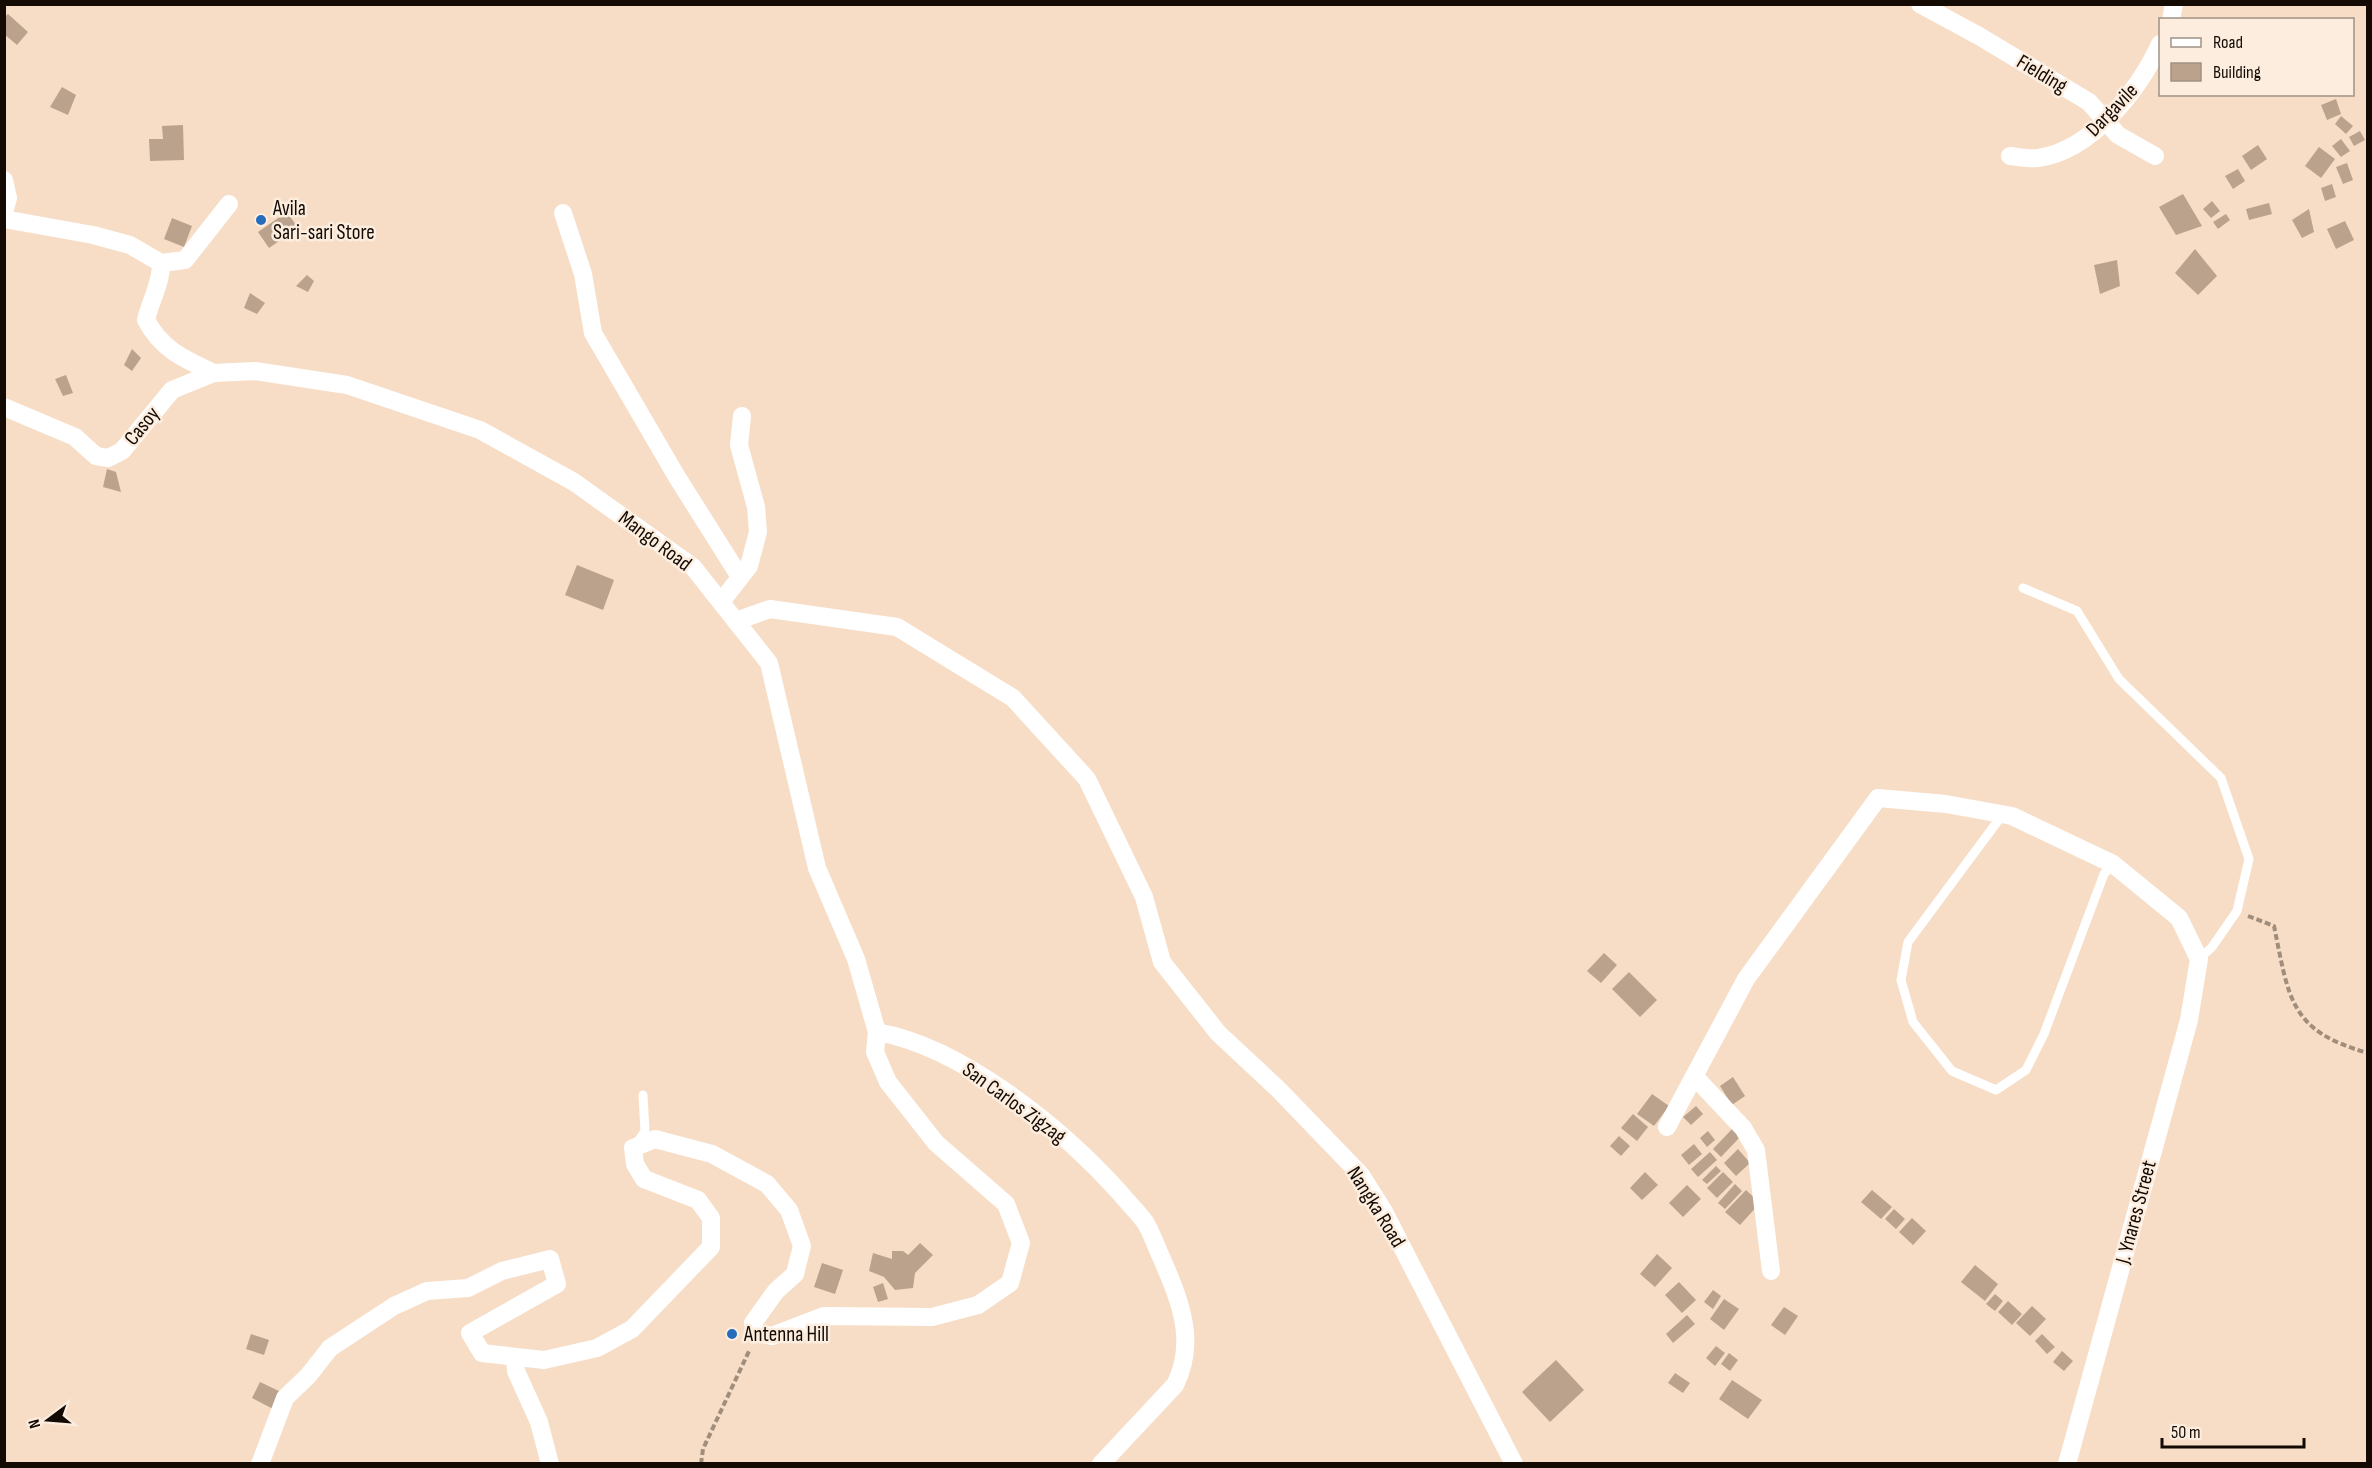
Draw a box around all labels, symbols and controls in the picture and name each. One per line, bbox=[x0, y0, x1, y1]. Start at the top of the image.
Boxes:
legend bbox=[2159, 18, 2354, 96]
text: Road bbox=[2213, 32, 2243, 53]
street label: Fielding bbox=[2012, 49, 2072, 99]
text: Building bbox=[2213, 62, 2261, 83]
street label: Dargavile bbox=[2081, 78, 2143, 142]
place label: Avila Sari-sari Store bbox=[272, 196, 375, 245]
marker: Avila Sari-sari Store bbox=[254, 213, 268, 227]
street label: Casoy bbox=[119, 402, 165, 450]
street label: Mango Road bbox=[614, 505, 696, 577]
street label: San Carlos Zigzag bbox=[957, 1057, 1071, 1149]
street label: J. Ynares Street bbox=[2110, 1158, 2162, 1267]
street label: Nangka Road bbox=[1341, 1162, 1411, 1252]
place label: Antenna Hill bbox=[743, 1322, 829, 1347]
marker: Antenna Hill bbox=[725, 1327, 739, 1341]
north arrow bbox=[18, 1390, 78, 1450]
scale bar bbox=[2162, 1411, 2304, 1449]
text: N bbox=[25, 1417, 45, 1430]
text: 50 m bbox=[2171, 1422, 2201, 1443]

